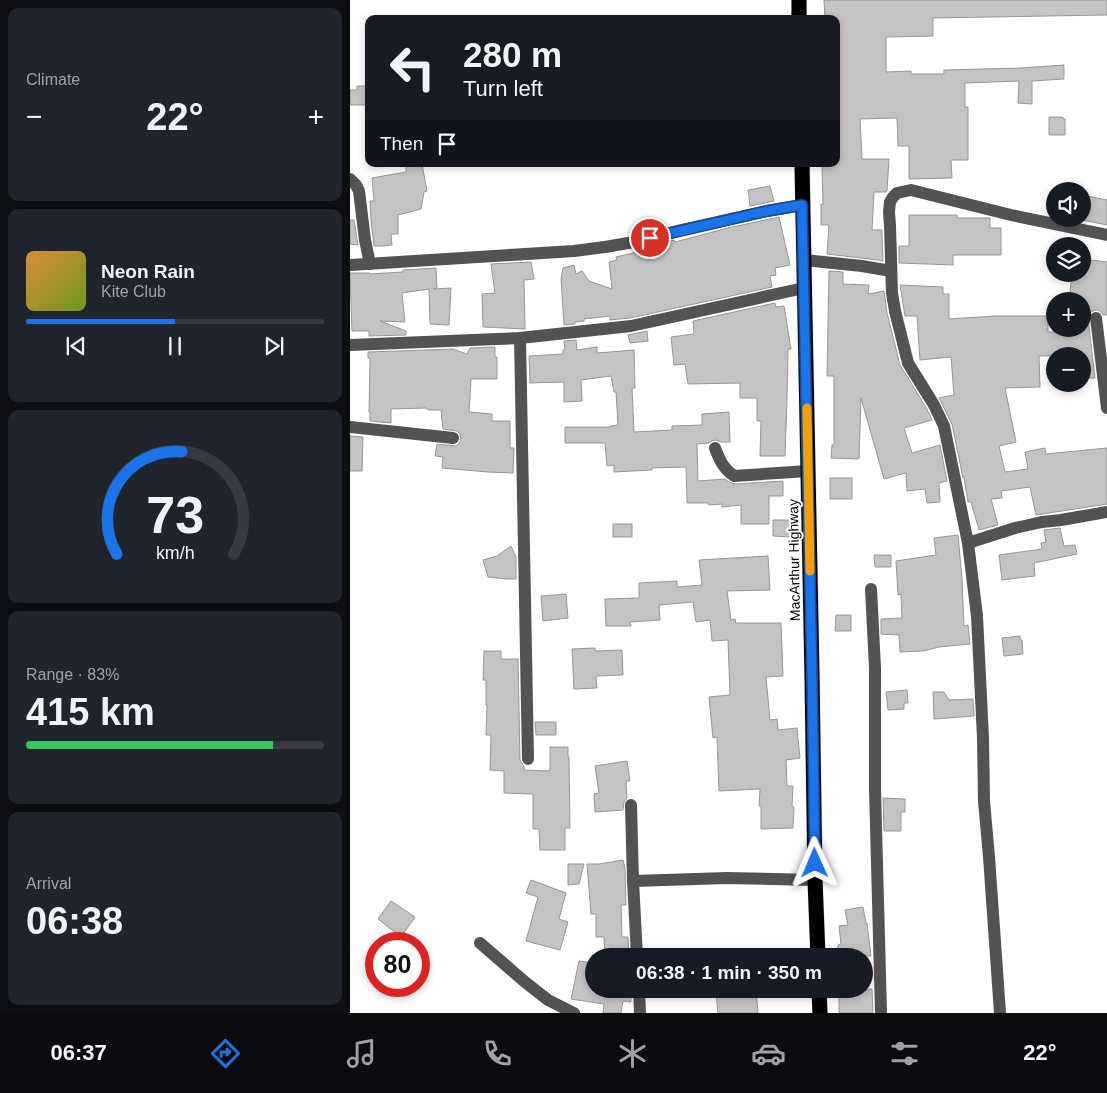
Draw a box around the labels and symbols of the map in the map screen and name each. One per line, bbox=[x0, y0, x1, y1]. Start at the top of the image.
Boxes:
pin bbox=[629, 217, 671, 259]
street label: MacArthur Highway bbox=[785, 499, 803, 621]
position arrow bbox=[788, 836, 840, 888]
speed limit sign: 80 bbox=[365, 932, 430, 997]

